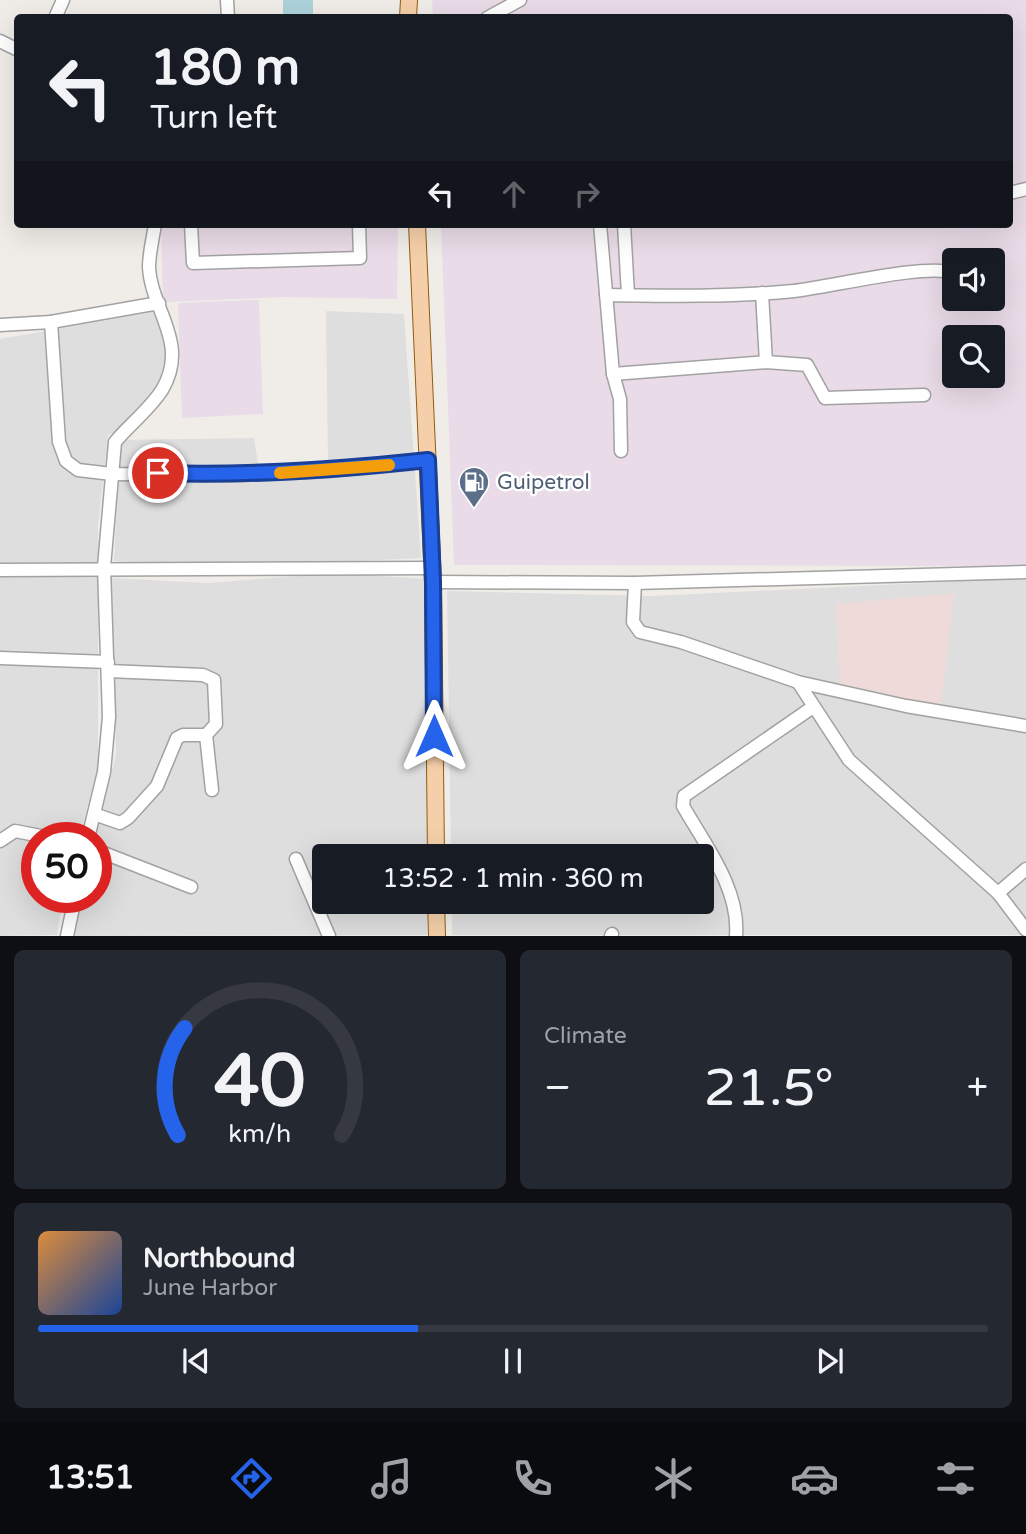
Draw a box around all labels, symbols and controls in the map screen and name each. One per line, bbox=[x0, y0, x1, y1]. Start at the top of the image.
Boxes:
text: 180 m bbox=[150, 39, 300, 98]
icon: left bbox=[35, 42, 126, 133]
text: Turn left bbox=[150, 99, 277, 137]
icon: left bbox=[422, 175, 460, 213]
icon: ahead bbox=[495, 175, 533, 213]
icon: right bbox=[568, 175, 606, 213]
map controls bbox=[942, 248, 1005, 388]
button: sound bbox=[942, 248, 1005, 311]
button: search bbox=[942, 325, 1005, 388]
pin bbox=[128, 443, 188, 503]
icon: arrive bbox=[139, 454, 177, 492]
fuel station icon: Guipetrol bbox=[457, 465, 491, 509]
place label: Guipetrol bbox=[497, 470, 590, 495]
position arrow bbox=[397, 699, 471, 773]
speed limit sign: 50 bbox=[21, 822, 112, 913]
text: 13:52 · 1 min · 360 m bbox=[382, 863, 644, 894]
text: Climate bbox=[544, 1022, 627, 1050]
text: 40 bbox=[214, 1039, 306, 1127]
text: 21.5° bbox=[704, 1057, 834, 1120]
text: − bbox=[544, 1065, 571, 1111]
text: + bbox=[967, 1065, 988, 1111]
text: km/h bbox=[229, 1119, 291, 1149]
text: Northbound bbox=[143, 1243, 295, 1274]
text: June Harbor bbox=[143, 1274, 277, 1302]
icon: previous bbox=[177, 1342, 215, 1380]
icon: pause bbox=[494, 1342, 532, 1380]
icon: next bbox=[811, 1342, 849, 1380]
icon: directions bbox=[227, 1454, 276, 1503]
icon: music bbox=[367, 1454, 416, 1503]
icon: phone bbox=[508, 1454, 557, 1503]
icon: climate bbox=[649, 1454, 698, 1503]
icon: car bbox=[790, 1454, 839, 1503]
icon: filters bbox=[931, 1454, 980, 1503]
text: 13:51 bbox=[46, 1459, 135, 1497]

